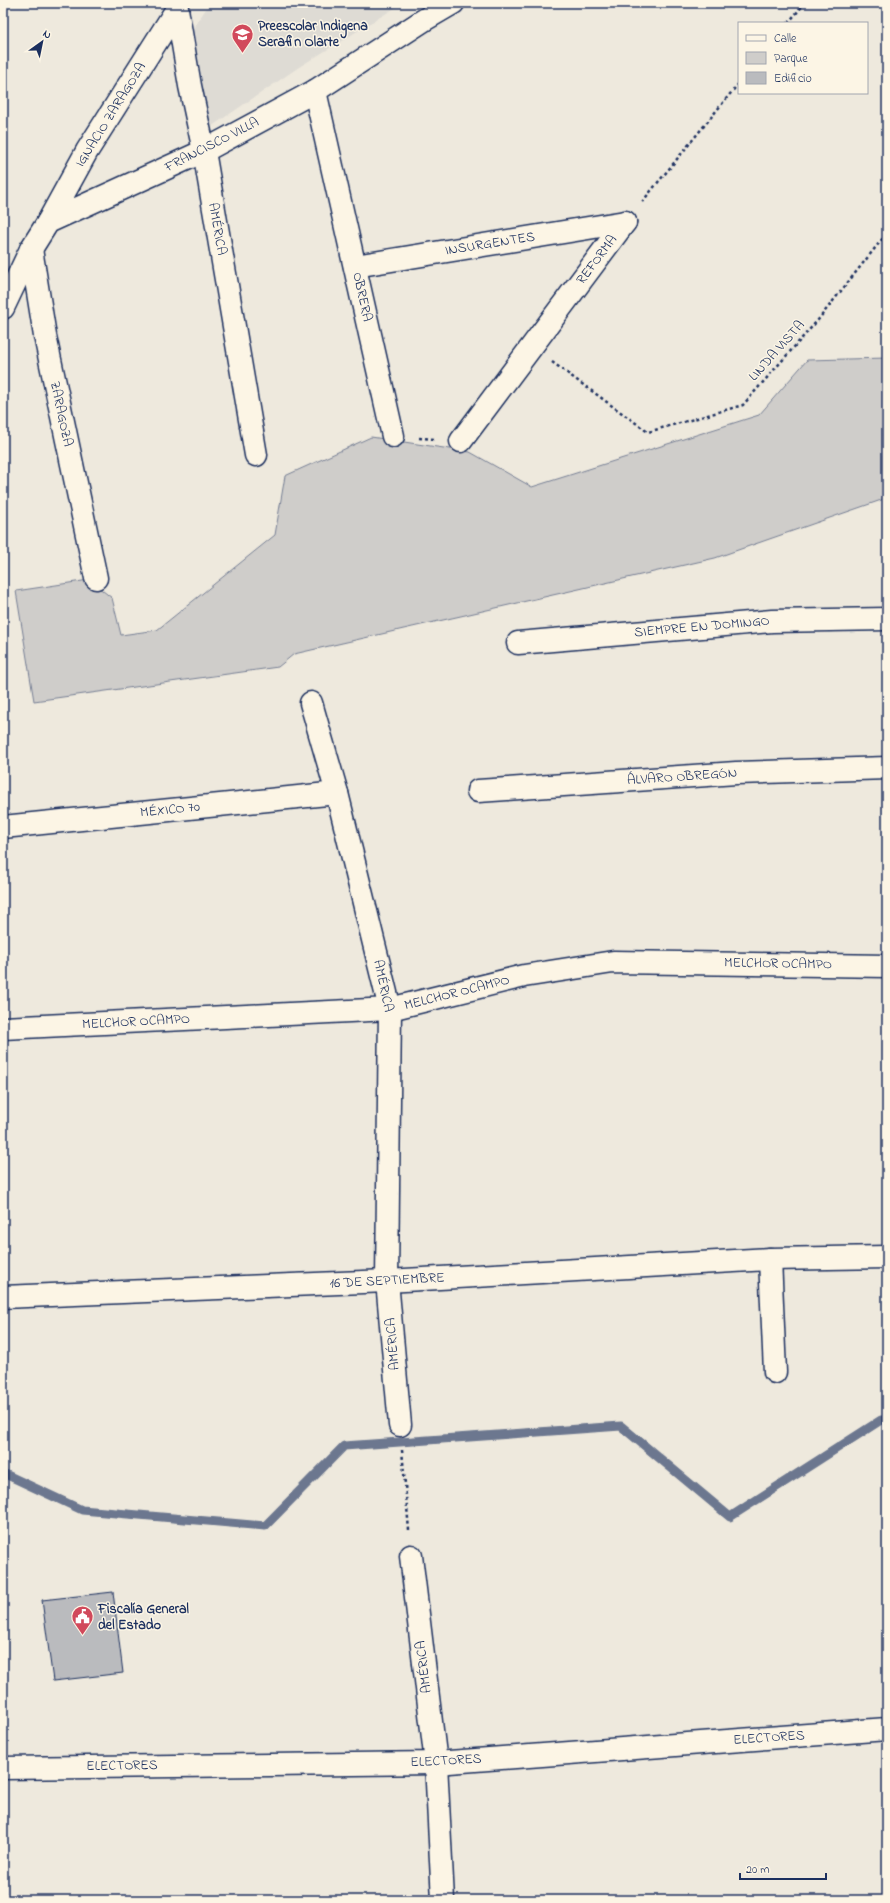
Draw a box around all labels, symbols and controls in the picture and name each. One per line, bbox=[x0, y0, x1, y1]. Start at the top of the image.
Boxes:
place label: Preescolar Indigena Serafin Olarte bbox=[258, 16, 368, 53]
school or university icon: Preescolar Indigena Serafin Olarte bbox=[229, 21, 255, 54]
north arrow bbox=[22, 22, 62, 62]
legend bbox=[738, 22, 868, 94]
text: N bbox=[39, 26, 54, 43]
text: Calle bbox=[774, 30, 797, 48]
text: Parque bbox=[774, 50, 808, 68]
street label: IGNACIO ZARAGOZA bbox=[70, 58, 152, 172]
text: Edificio bbox=[774, 70, 812, 88]
street label: FRANCISCO VILLA bbox=[160, 112, 263, 178]
street label: AMÉRICA bbox=[202, 201, 232, 257]
street label: INSURGENTES bbox=[444, 227, 536, 261]
street label: REFORMA bbox=[571, 231, 623, 289]
street label: OBRERA bbox=[347, 270, 377, 324]
street label: LINDA VISTA bbox=[744, 316, 810, 386]
street label: ZARAGOZA bbox=[44, 379, 78, 449]
street label: SIEMPRE EN DOMINGO bbox=[633, 611, 771, 643]
street label: ÁLVARO OBREGÓN bbox=[626, 762, 738, 791]
street label: MÉXICO 70 bbox=[139, 796, 201, 824]
street label: MELCHOR OCAMPO bbox=[724, 953, 832, 975]
street label: AMÉRICA bbox=[367, 958, 399, 1014]
street label: MELCHOR OCAMPO bbox=[402, 970, 512, 1016]
street label: MELCHOR OCAMPO bbox=[81, 1009, 191, 1035]
street label: 16 DE SEPTIEMBRE bbox=[329, 1268, 445, 1294]
street label: AMÉRICA bbox=[380, 1317, 406, 1371]
place label: Fiscalía General del Estado bbox=[97, 1599, 190, 1636]
public building icon: Fiscalía General del Estado bbox=[70, 1604, 96, 1637]
street label: AMÉRICA bbox=[410, 1639, 438, 1695]
street label: ELECTORES bbox=[733, 1725, 805, 1751]
street label: ELECTORES bbox=[410, 1749, 482, 1773]
street label: ELECTORES bbox=[86, 1755, 158, 1777]
scale bar bbox=[740, 1855, 826, 1881]
text: 20 m bbox=[746, 1861, 769, 1879]

